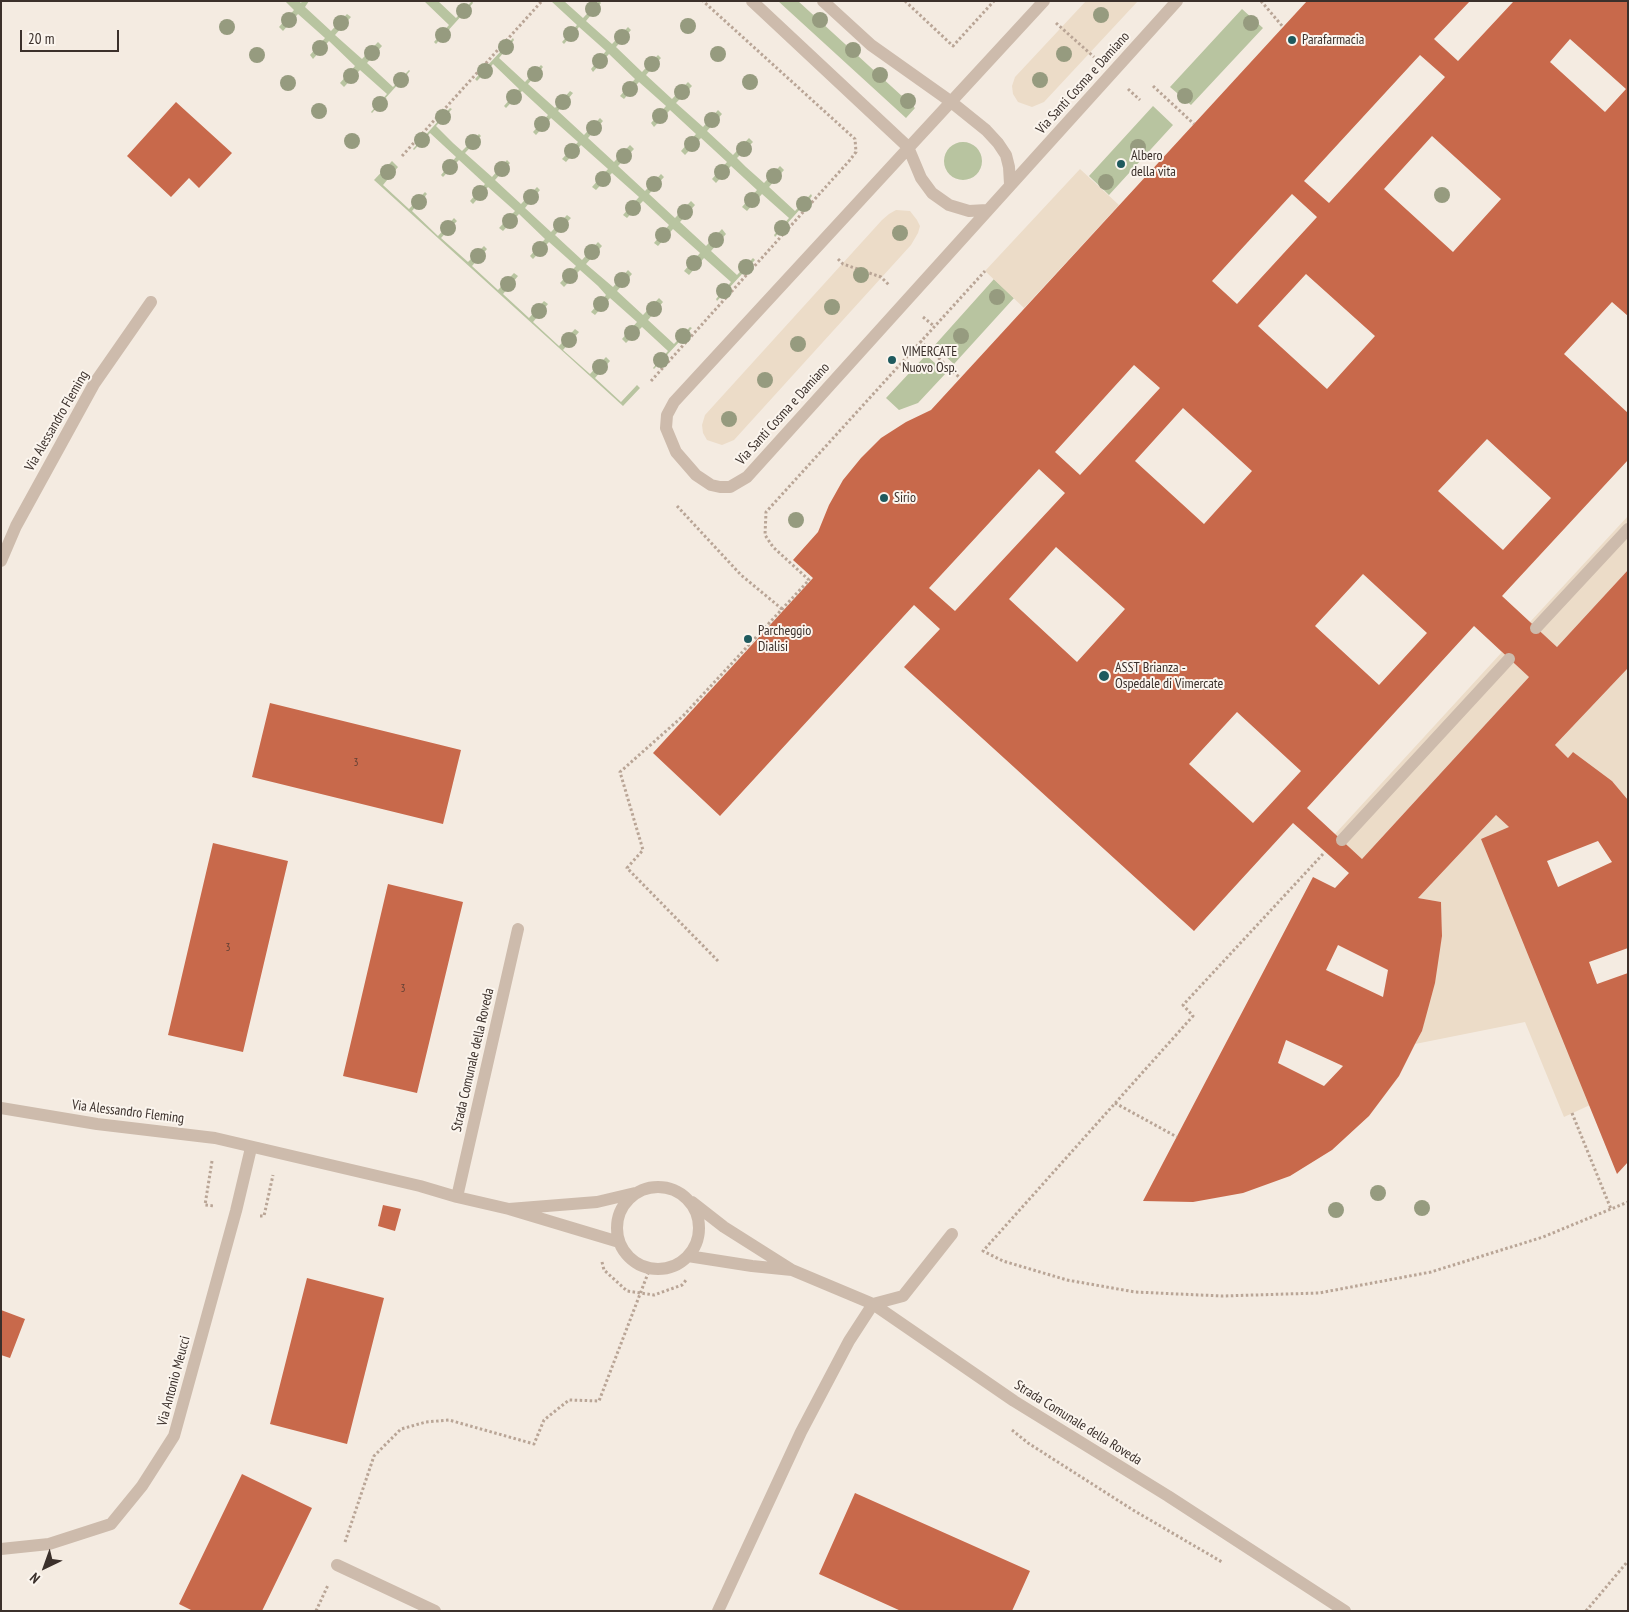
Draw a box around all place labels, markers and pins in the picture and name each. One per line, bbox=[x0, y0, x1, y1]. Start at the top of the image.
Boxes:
place label: Parafarmacia bbox=[1302, 32, 1364, 48]
marker: Parafarmacia bbox=[1286, 34, 1298, 46]
place label: Albero della vita bbox=[1131, 148, 1176, 180]
marker: Albero della vita bbox=[1115, 158, 1127, 170]
place label: VIMERCATE Nuovo Osp. bbox=[902, 344, 957, 377]
marker: VIMERCATE Nuovo Osp. bbox=[886, 354, 898, 366]
place label: Sirio bbox=[894, 490, 916, 506]
marker: Sirio bbox=[878, 492, 890, 504]
place label: Parcheggio Dialisi bbox=[758, 623, 811, 656]
marker: Parcheggio Dialisi bbox=[742, 633, 754, 645]
place label: ASST Brianza - Ospedale di Vimercate bbox=[1115, 660, 1223, 692]
marker: ASST Brianza - Ospedale di Vimercate bbox=[1097, 669, 1111, 683]

